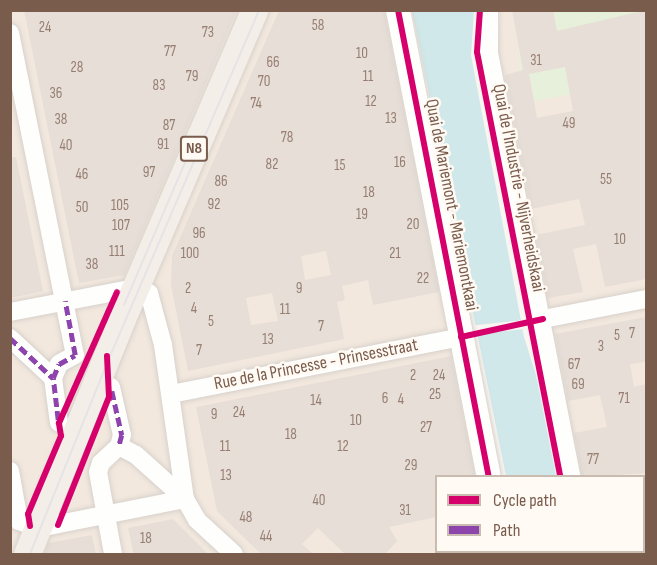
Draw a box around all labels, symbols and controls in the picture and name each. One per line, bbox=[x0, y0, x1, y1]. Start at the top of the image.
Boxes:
house number: 58 bbox=[312, 17, 324, 35]
house number: 24 bbox=[39, 19, 51, 37]
house number: 73 bbox=[202, 24, 214, 42]
house number: 77 bbox=[164, 43, 176, 61]
house number: 10 bbox=[356, 45, 368, 63]
house number: 31 bbox=[530, 52, 542, 70]
house number: 66 bbox=[266, 54, 280, 72]
house number: 28 bbox=[71, 59, 83, 77]
house number: 79 bbox=[186, 68, 198, 86]
house number: 11 bbox=[363, 68, 373, 86]
house number: 70 bbox=[258, 73, 270, 91]
house number: 83 bbox=[153, 77, 165, 95]
street label: Quai de l'Industrie - Nijverheidskaai bbox=[487, 82, 549, 294]
house number: 36 bbox=[50, 85, 62, 103]
house number: 12 bbox=[365, 93, 377, 111]
house number: 74 bbox=[250, 95, 262, 113]
street label: Quai de Mariemont - Mariemontkaai bbox=[420, 97, 482, 313]
house number: 13 bbox=[385, 110, 397, 128]
house number: 38 bbox=[55, 111, 67, 129]
house number: 49 bbox=[563, 115, 575, 133]
house number: 87 bbox=[163, 117, 175, 135]
house number: 78 bbox=[281, 129, 293, 147]
house number: 91 bbox=[157, 136, 169, 154]
road number: N8 bbox=[179, 136, 209, 162]
house number: 40 bbox=[60, 137, 72, 155]
house number: 16 bbox=[394, 154, 406, 172]
house number: 82 bbox=[266, 156, 278, 174]
house number: 15 bbox=[334, 157, 346, 175]
house number: 97 bbox=[143, 164, 155, 182]
house number: 46 bbox=[76, 166, 88, 184]
house number: 55 bbox=[600, 171, 612, 189]
house number: 86 bbox=[214, 173, 228, 191]
house number: 18 bbox=[363, 184, 375, 202]
house number: 92 bbox=[208, 196, 220, 214]
house number: 105 bbox=[111, 197, 129, 215]
house number: 50 bbox=[76, 199, 88, 217]
house number: 19 bbox=[356, 206, 368, 224]
house number: 20 bbox=[407, 216, 419, 234]
house number: 107 bbox=[112, 217, 130, 235]
house number: 96 bbox=[192, 225, 206, 243]
house number: 10 bbox=[614, 231, 626, 249]
house number: 111 bbox=[109, 243, 125, 261]
house number: 100 bbox=[181, 245, 199, 263]
house number: 21 bbox=[389, 245, 401, 263]
house number: 38 bbox=[86, 256, 98, 274]
house number: 22 bbox=[417, 270, 429, 288]
house number: 2 bbox=[185, 280, 191, 298]
house number: 9 bbox=[296, 280, 302, 298]
house number: 4 bbox=[191, 300, 197, 318]
house number: 11 bbox=[280, 301, 290, 319]
house number: 5 bbox=[208, 313, 214, 331]
house number: 7 bbox=[318, 318, 324, 336]
house number: 7 bbox=[629, 325, 635, 343]
house number: 5 bbox=[614, 327, 620, 345]
house number: 13 bbox=[262, 331, 274, 349]
street label: Rue de la Princesse - Prinsesstraat bbox=[212, 335, 420, 395]
house number: 3 bbox=[598, 338, 604, 356]
house number: 7 bbox=[196, 342, 202, 360]
house number: 67 bbox=[568, 356, 580, 374]
house number: 2 bbox=[410, 367, 416, 385]
house number: 24 bbox=[433, 367, 445, 385]
house number: 69 bbox=[571, 376, 585, 394]
house number: 25 bbox=[429, 386, 441, 404]
house number: 6 bbox=[382, 390, 388, 408]
house number: 71 bbox=[618, 390, 630, 408]
house number: 4 bbox=[398, 391, 404, 409]
house number: 14 bbox=[310, 392, 322, 410]
house number: 24 bbox=[233, 404, 245, 422]
house number: 9 bbox=[211, 406, 217, 424]
house number: 10 bbox=[350, 412, 362, 430]
house number: 27 bbox=[420, 419, 432, 437]
house number: 18 bbox=[285, 426, 297, 444]
house number: 11 bbox=[220, 438, 230, 456]
house number: 12 bbox=[337, 438, 349, 456]
house number: 77 bbox=[587, 451, 599, 469]
house number: 29 bbox=[405, 457, 417, 475]
house number: 13 bbox=[220, 467, 232, 485]
legend bbox=[435, 475, 645, 553]
text: Cycle path bbox=[493, 490, 557, 511]
house number: 40 bbox=[313, 492, 325, 510]
house number: 31 bbox=[399, 502, 411, 520]
house number: 48 bbox=[240, 509, 252, 527]
text: Path bbox=[493, 520, 521, 541]
house number: 44 bbox=[260, 528, 272, 546]
house number: 18 bbox=[140, 530, 152, 548]

